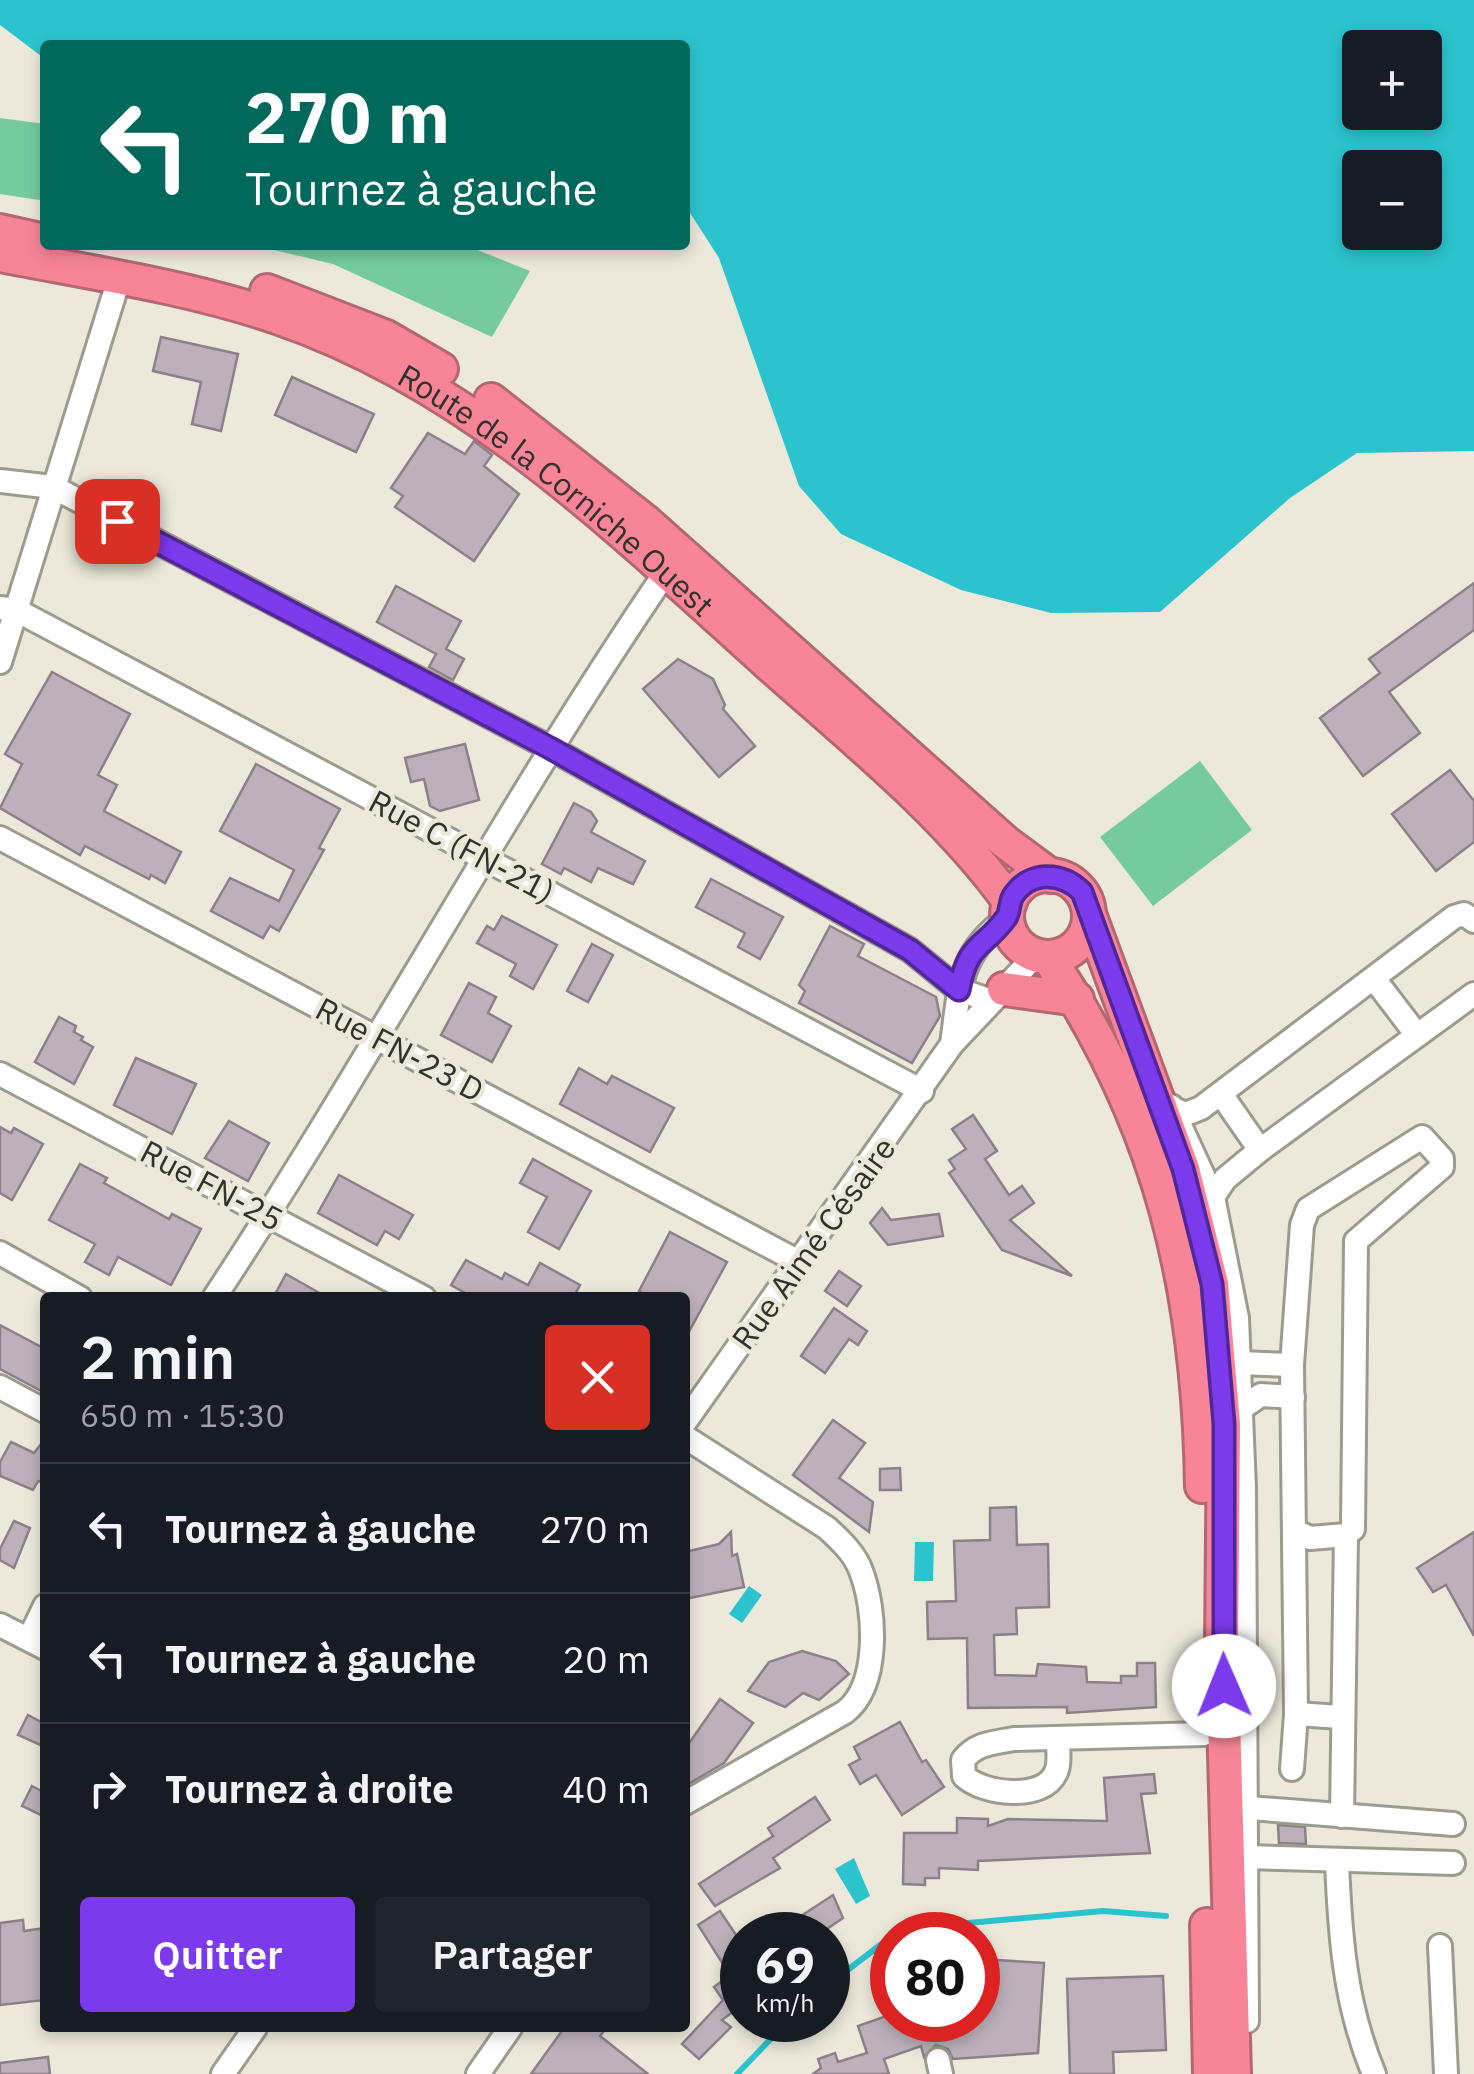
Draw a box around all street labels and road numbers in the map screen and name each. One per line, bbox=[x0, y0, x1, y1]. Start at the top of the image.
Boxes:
street label: Route de la Corniche Ouest bbox=[391, 354, 723, 625]
street label: Rue C (FN-21) bbox=[362, 779, 562, 913]
street label: Rue FN-23 D bbox=[309, 987, 491, 1111]
street label: Rue Aimé Césaire bbox=[722, 1128, 904, 1358]
street label: Rue FN-25 bbox=[134, 1130, 290, 1240]

